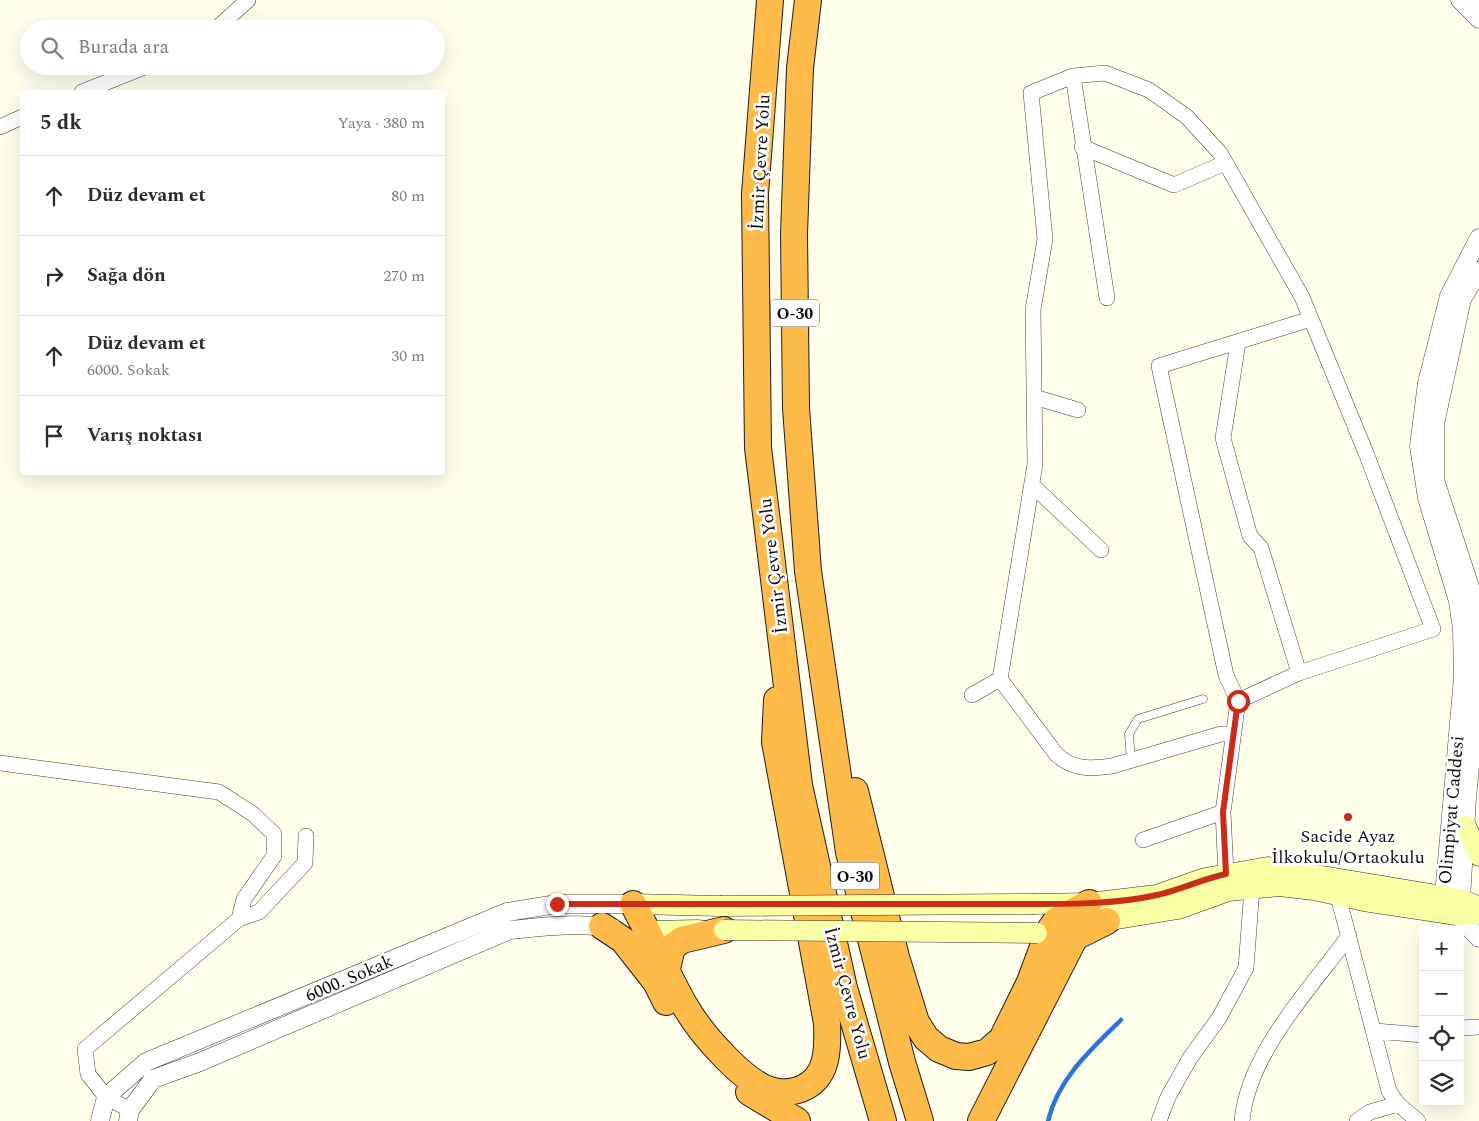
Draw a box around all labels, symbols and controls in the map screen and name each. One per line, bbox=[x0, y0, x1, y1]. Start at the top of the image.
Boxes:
search box bbox=[20, 20, 445, 75]
text: Burada ara bbox=[78, 33, 169, 62]
icon: search bbox=[38, 34, 66, 62]
street label: İzmir Çevre Yolu bbox=[743, 93, 778, 231]
text: 5 dk bbox=[40, 107, 82, 139]
text: Yaya · 380 m bbox=[338, 111, 425, 135]
text: Düz devam et bbox=[87, 181, 206, 210]
icon: ahead bbox=[40, 182, 68, 210]
text: 80 m bbox=[391, 184, 425, 208]
text: Sağa dön bbox=[87, 261, 166, 290]
icon: right bbox=[40, 262, 68, 290]
text: 270 m bbox=[383, 264, 425, 288]
road number: O-30 bbox=[771, 300, 819, 326]
text: Düz devam et bbox=[87, 329, 206, 358]
icon: ahead bbox=[40, 342, 68, 370]
text: 30 m bbox=[391, 344, 425, 368]
text: 6000. Sokak bbox=[87, 358, 170, 382]
text: Varış noktası bbox=[87, 421, 203, 450]
icon: arrive bbox=[40, 422, 68, 450]
street label: İzmir Çevre Yolu bbox=[752, 497, 795, 635]
route start bbox=[1227, 690, 1250, 713]
street label: Olimpiyat Caddesi bbox=[1432, 735, 1471, 886]
marker: Sacide Ayaz İlkokulu/Ortaokulu bbox=[1342, 811, 1354, 823]
place label: Sacide Ayaz İlkokulu/Ortaokulu bbox=[1271, 823, 1425, 871]
road number: O-30 bbox=[831, 862, 879, 889]
route end bbox=[546, 893, 569, 916]
street label: İzmir Çevre Yolu bbox=[817, 924, 878, 1062]
map controls bbox=[1419, 926, 1464, 1106]
button: + bbox=[1419, 926, 1464, 971]
street label: 6000. Sokak bbox=[301, 948, 397, 1009]
button: − bbox=[1419, 971, 1464, 1016]
button: locate bbox=[1419, 1016, 1464, 1061]
button: layers bbox=[1419, 1061, 1464, 1106]

